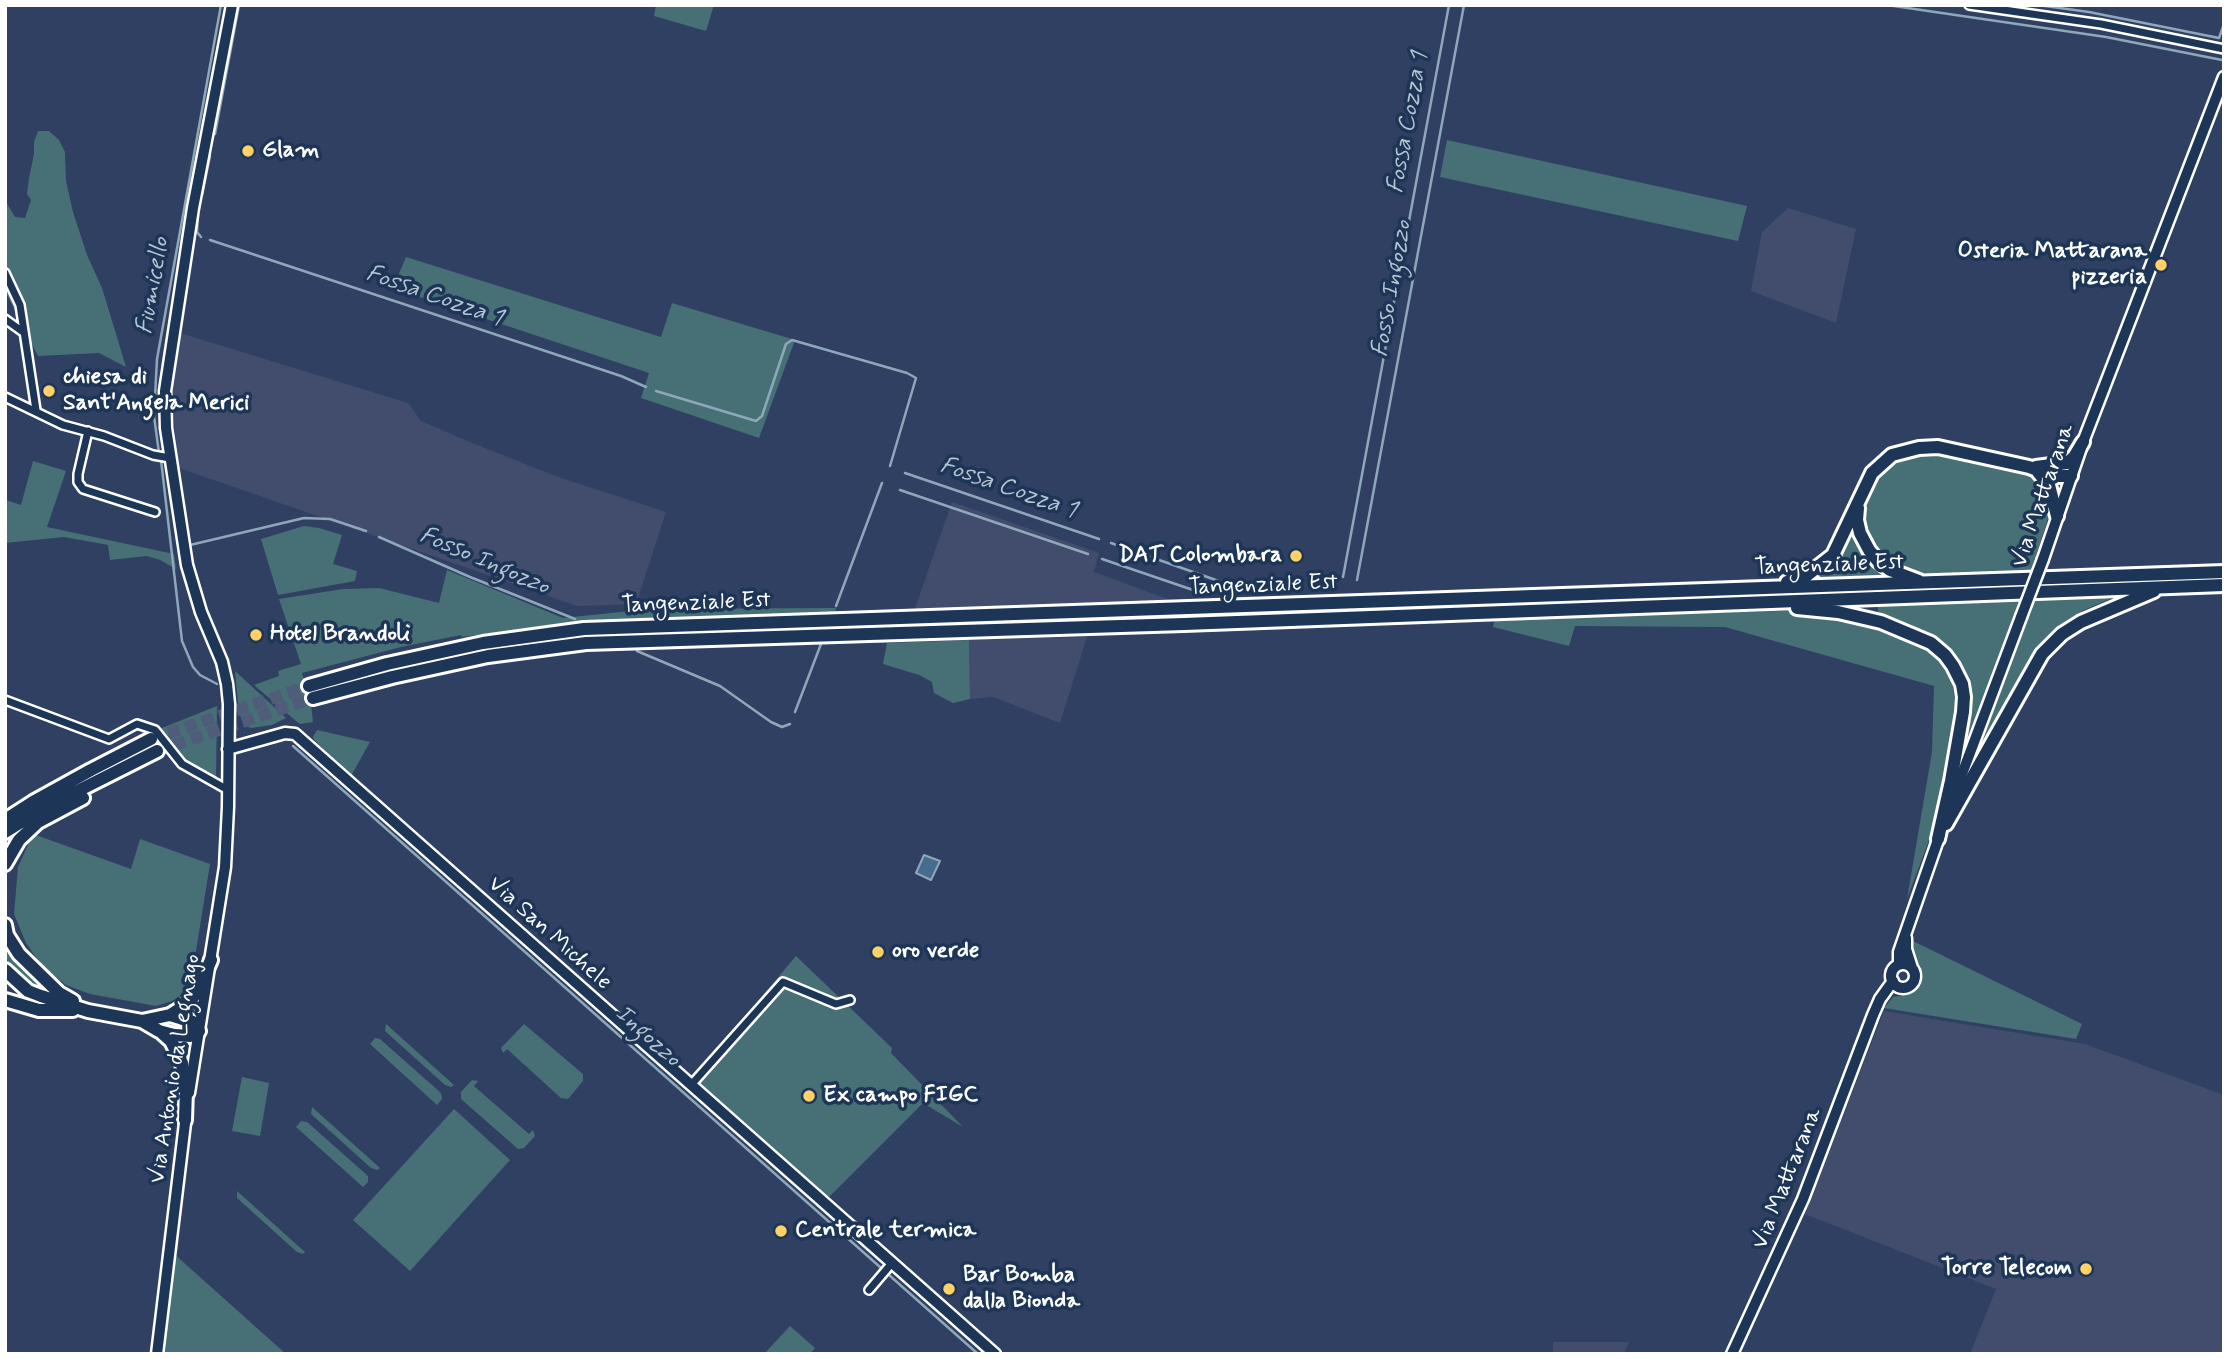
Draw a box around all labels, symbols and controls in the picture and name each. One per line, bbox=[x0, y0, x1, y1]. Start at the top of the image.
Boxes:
water label: Fossa Cozza 1 bbox=[1382, 50, 1436, 196]
place label: Glam bbox=[262, 137, 320, 165]
marker: Glam bbox=[240, 143, 256, 159]
water label: Fosso Ingozzo bbox=[1367, 219, 1419, 359]
water label: Fiumicello bbox=[131, 235, 177, 337]
place label: Osteria Mattarana pizzeria bbox=[1957, 238, 2147, 292]
marker: Osteria Mattarana pizzeria bbox=[2153, 257, 2169, 273]
water label: Fossa Cozza 1 bbox=[362, 260, 506, 334]
place label: chiesa di Sant'Angela Merici bbox=[63, 364, 249, 418]
marker: chiesa di Sant'Angela Merici bbox=[41, 383, 57, 399]
street label: Via Mattarana bbox=[2007, 421, 2081, 571]
water label: Fossa Cozza 1 bbox=[936, 452, 1080, 526]
water label: Fosso Ingozzo bbox=[415, 522, 553, 602]
place label: DAT Colombara bbox=[1118, 542, 1282, 570]
marker: DAT Colombara bbox=[1288, 548, 1304, 564]
street label: Tangenziale Est bbox=[1754, 550, 1904, 582]
street label: Tangenziale Est bbox=[1188, 570, 1338, 602]
street label: Tangenziale Est bbox=[621, 588, 771, 620]
place label: Hotel Brandoli bbox=[270, 621, 410, 649]
marker: Hotel Brandoli bbox=[248, 627, 264, 643]
street label: Via San Michele bbox=[481, 871, 617, 997]
place label: oro verde bbox=[892, 938, 979, 966]
marker: oro verde bbox=[870, 944, 886, 960]
street label: Via Antonio da Legnago bbox=[144, 952, 208, 1186]
water label: Ingozzo bbox=[608, 1000, 686, 1074]
place label: Ex campo FIGC bbox=[823, 1082, 978, 1110]
marker: Ex campo FIGC bbox=[801, 1088, 817, 1104]
street label: Via Mattarana bbox=[1747, 1104, 1829, 1254]
place label: Centrale termica bbox=[795, 1217, 976, 1245]
marker: Centrale termica bbox=[773, 1223, 789, 1239]
place label: Torre Telecom bbox=[1941, 1255, 2072, 1283]
marker: Torre Telecom bbox=[2078, 1261, 2094, 1277]
place label: Bar Bomba dalla Bionda bbox=[963, 1262, 1080, 1316]
marker: Bar Bomba dalla Bionda bbox=[941, 1281, 957, 1297]

